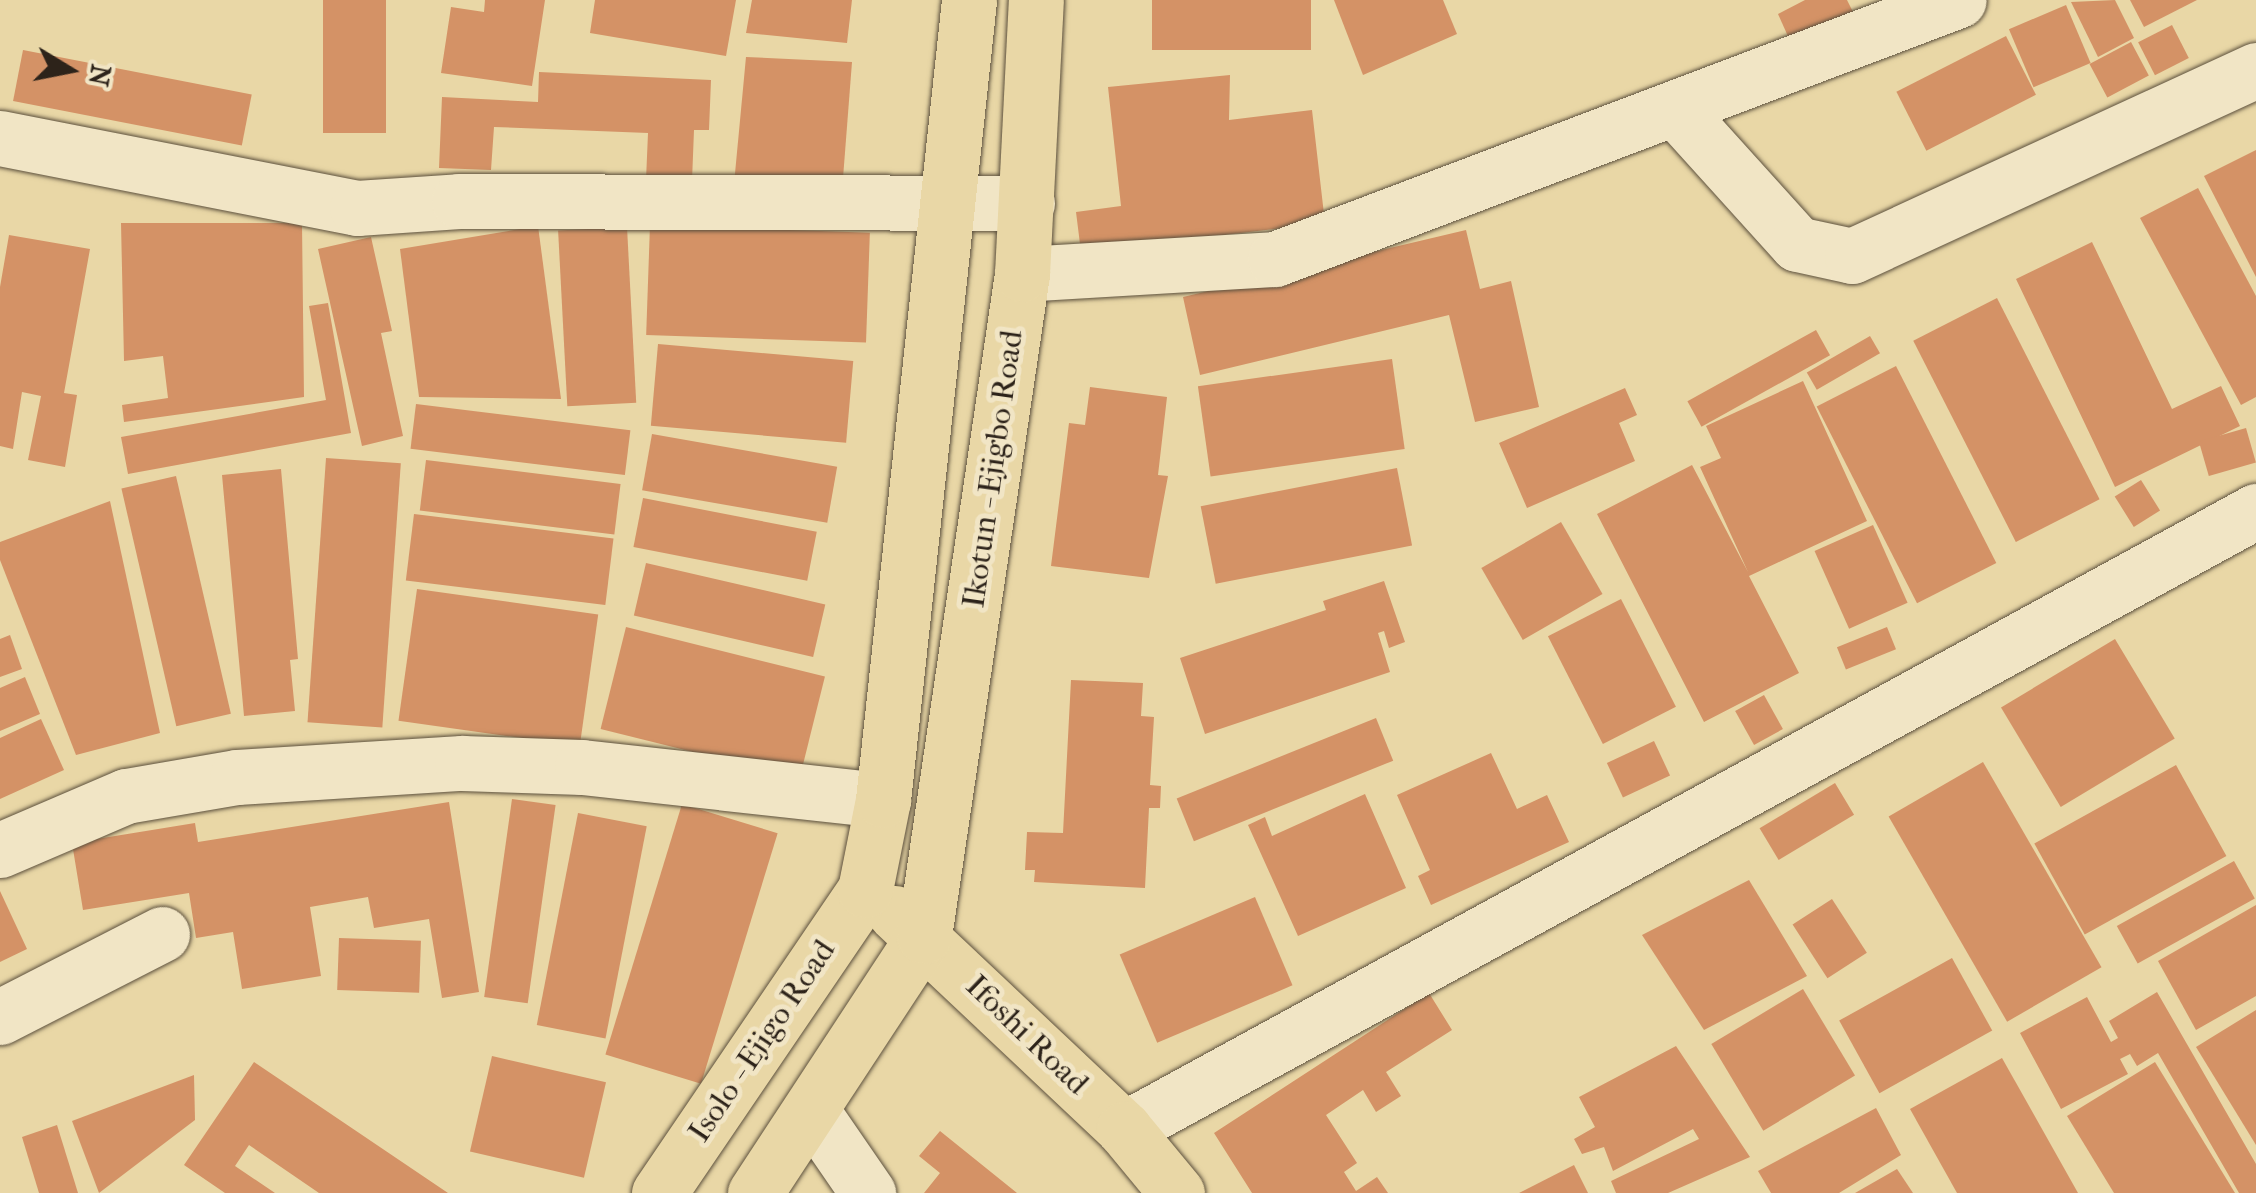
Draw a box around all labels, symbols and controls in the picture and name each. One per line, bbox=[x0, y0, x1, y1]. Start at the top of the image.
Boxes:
north arrow bbox=[20, 20, 120, 120]
text: N bbox=[82, 62, 118, 89]
street label: Ikotun - Ejigbo Road bbox=[955, 328, 1031, 610]
street label: Isolo - Ejigo Road bbox=[680, 933, 844, 1149]
street label: Ifoshi Road bbox=[958, 967, 1096, 1103]

